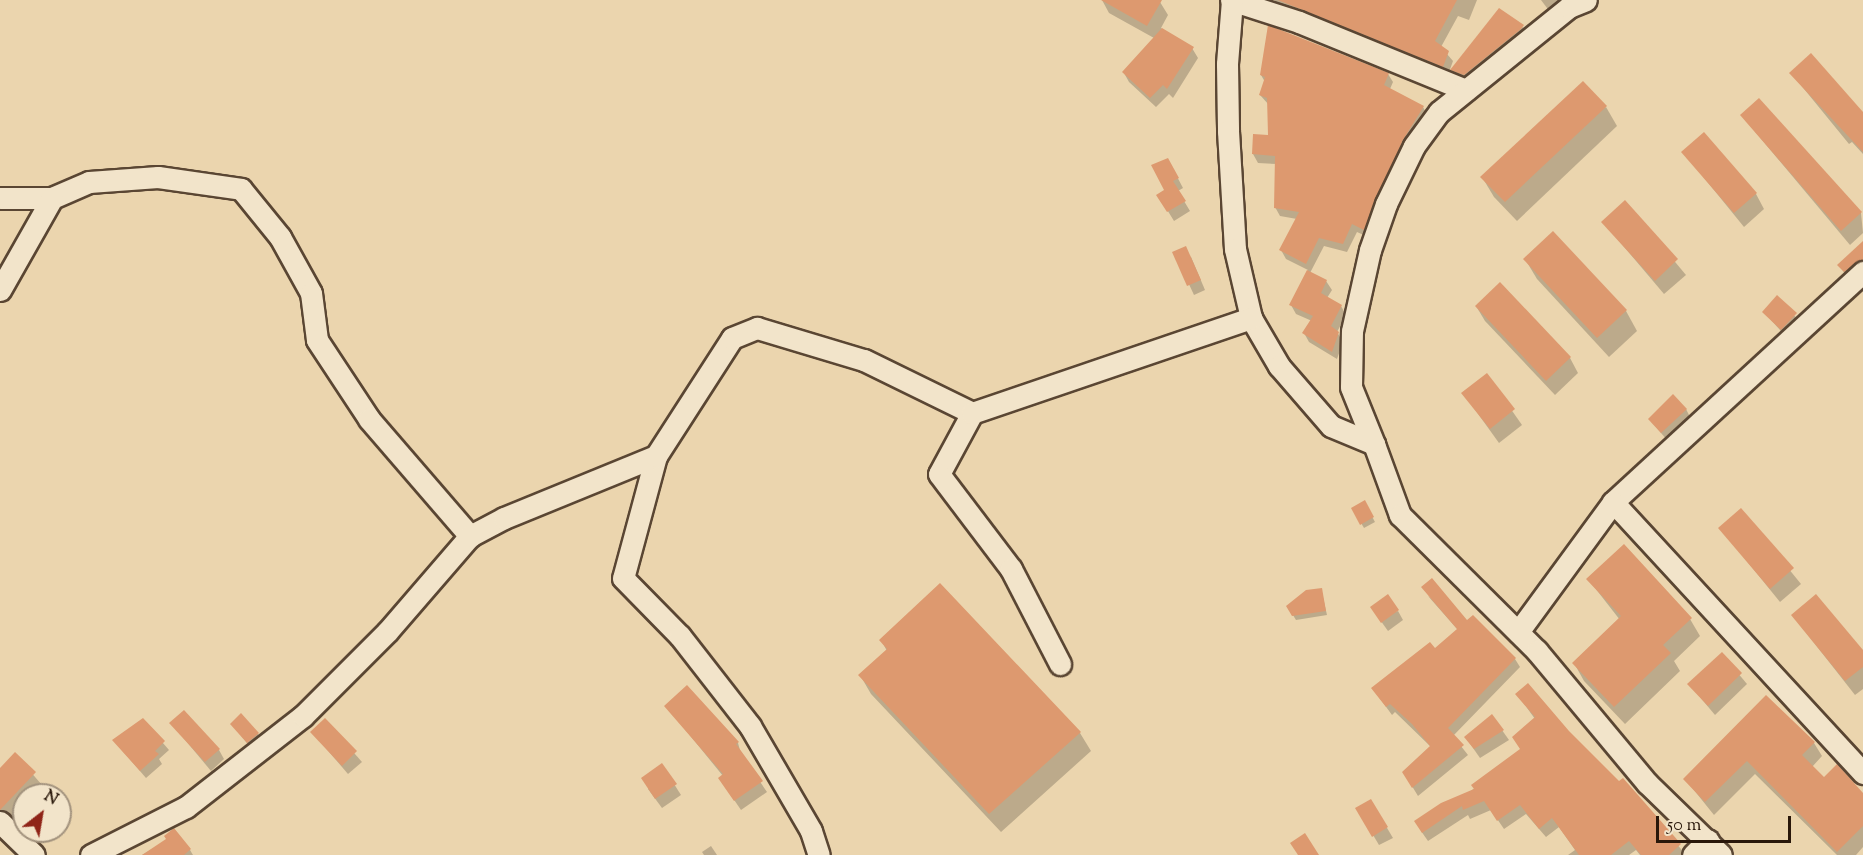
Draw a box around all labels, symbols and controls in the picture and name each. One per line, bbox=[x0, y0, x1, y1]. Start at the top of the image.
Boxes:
north arrow bbox=[12, 783, 72, 843]
text: N bbox=[39, 786, 62, 812]
scale bar bbox=[1659, 804, 1794, 842]
text: 50 m bbox=[1667, 813, 1701, 839]

